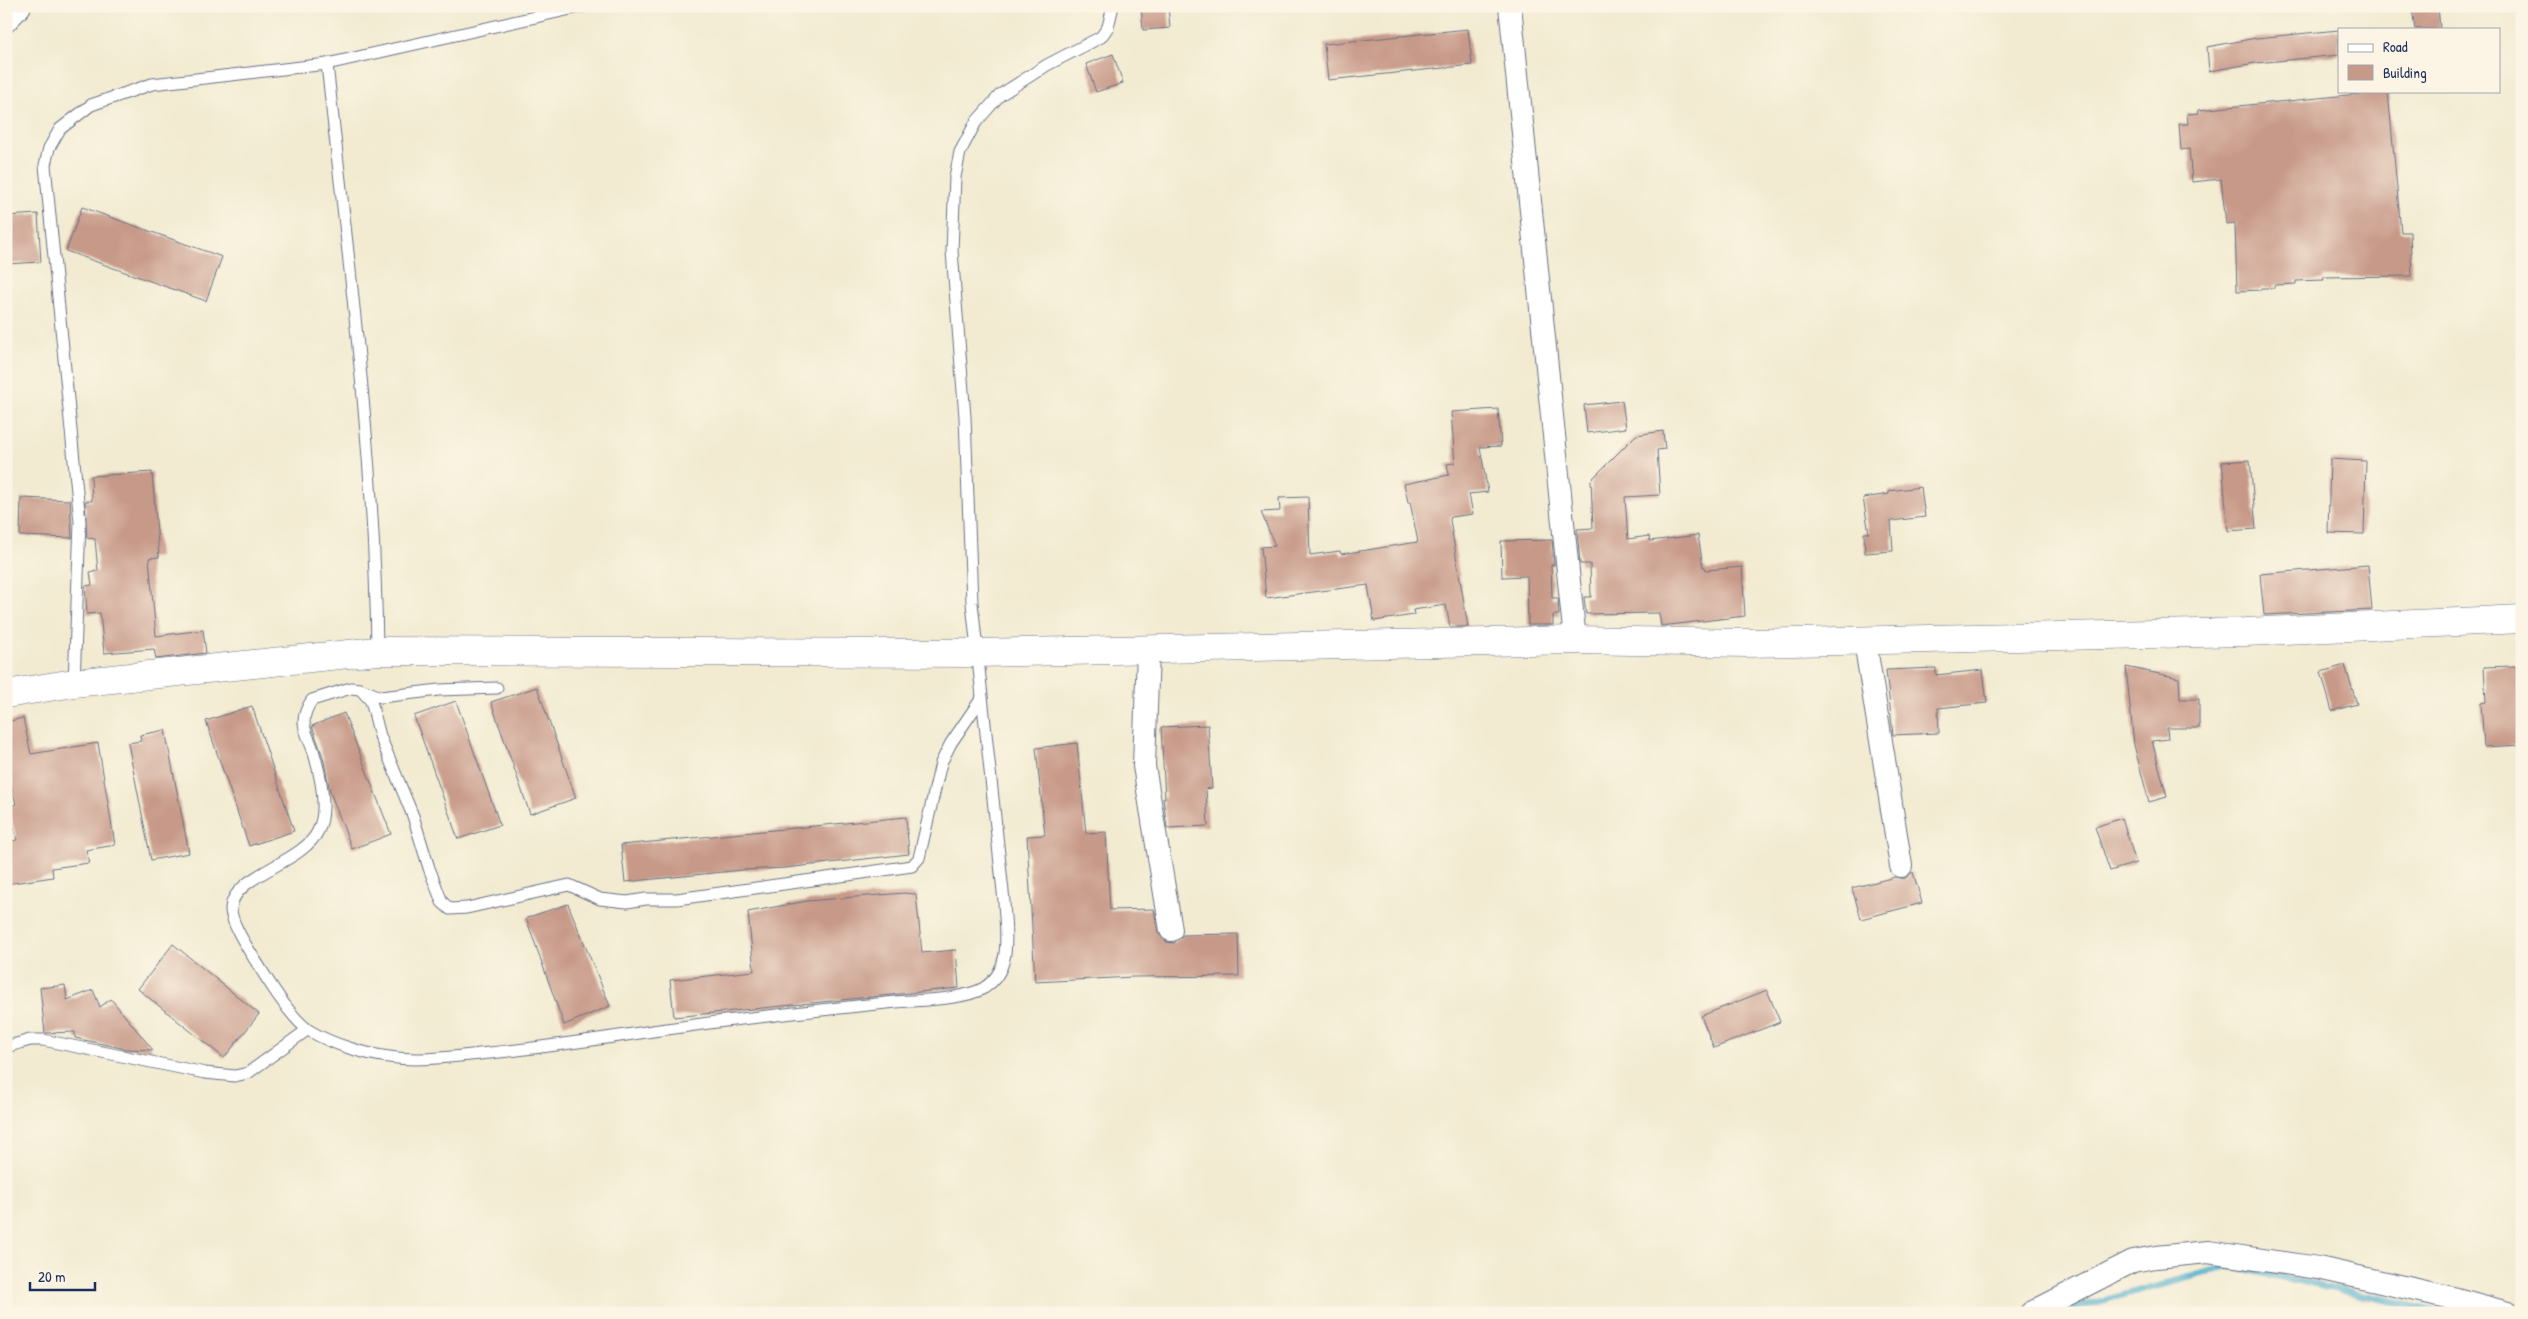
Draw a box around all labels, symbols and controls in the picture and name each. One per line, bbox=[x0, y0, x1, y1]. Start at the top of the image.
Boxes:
legend bbox=[2338, 28, 2500, 92]
text: Road bbox=[2383, 36, 2408, 57]
text: Building bbox=[2383, 62, 2427, 83]
scale bar bbox=[30, 1259, 95, 1291]
text: 20 m bbox=[38, 1266, 65, 1287]

